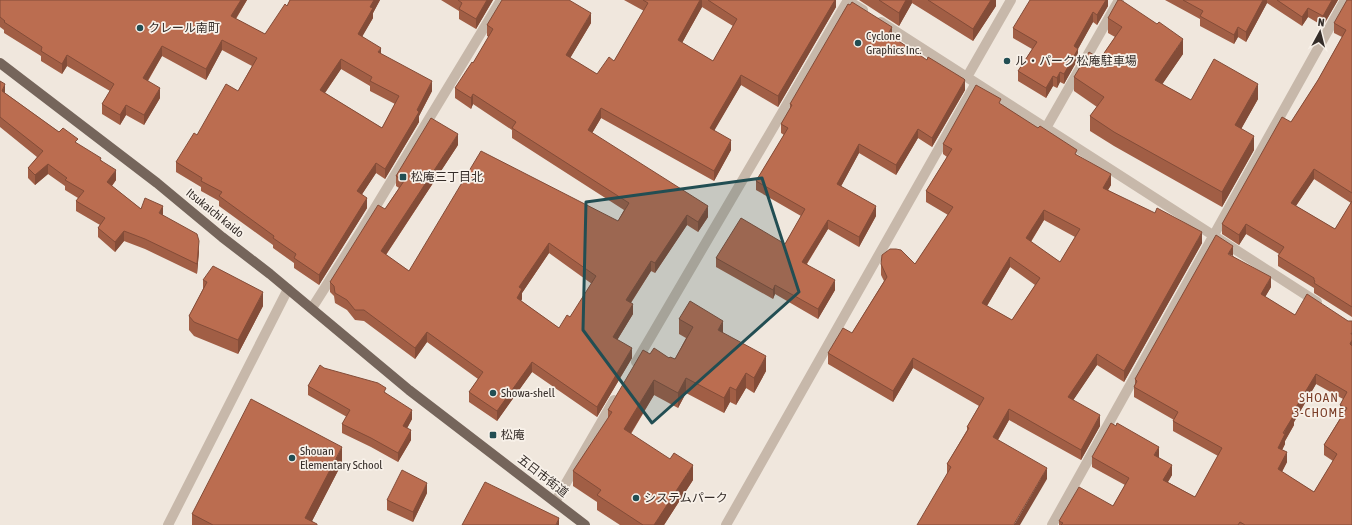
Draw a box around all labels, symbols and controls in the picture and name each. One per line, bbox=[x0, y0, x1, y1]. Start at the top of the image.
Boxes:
north arrow bbox=[1300, 12, 1340, 52]
text: N bbox=[1317, 16, 1325, 28]
place label: クレール南町 bbox=[148, 21, 220, 35]
marker: クレール南町 bbox=[135, 23, 145, 33]
place label: Cyclone Graphics Inc. bbox=[866, 29, 921, 57]
marker: Cyclone Graphics Inc. bbox=[853, 38, 863, 48]
place label: ル・パーク 松庵駐車場 bbox=[1015, 54, 1137, 68]
marker: ル・パーク 松庵駐車場 bbox=[1002, 56, 1012, 66]
place label: 松庵三丁目北 bbox=[411, 170, 483, 184]
marker: 松庵三丁目北 bbox=[398, 172, 408, 182]
street label: Itsukaichi kaido bbox=[183, 186, 247, 241]
place label: Showa-shell bbox=[501, 386, 556, 400]
marker: Showa-shell bbox=[488, 388, 498, 398]
district label: SHOAN 3-CHOME bbox=[1293, 390, 1345, 420]
place label: 松庵 bbox=[501, 428, 525, 442]
marker: 松庵 bbox=[488, 430, 498, 440]
place label: Shouan Elementary School bbox=[300, 444, 383, 472]
street label: 五日市街道 bbox=[515, 452, 571, 500]
marker: Shouan Elementary School bbox=[287, 453, 297, 463]
place label: システムパーク bbox=[644, 491, 728, 505]
marker: システムパーク bbox=[631, 493, 641, 503]

